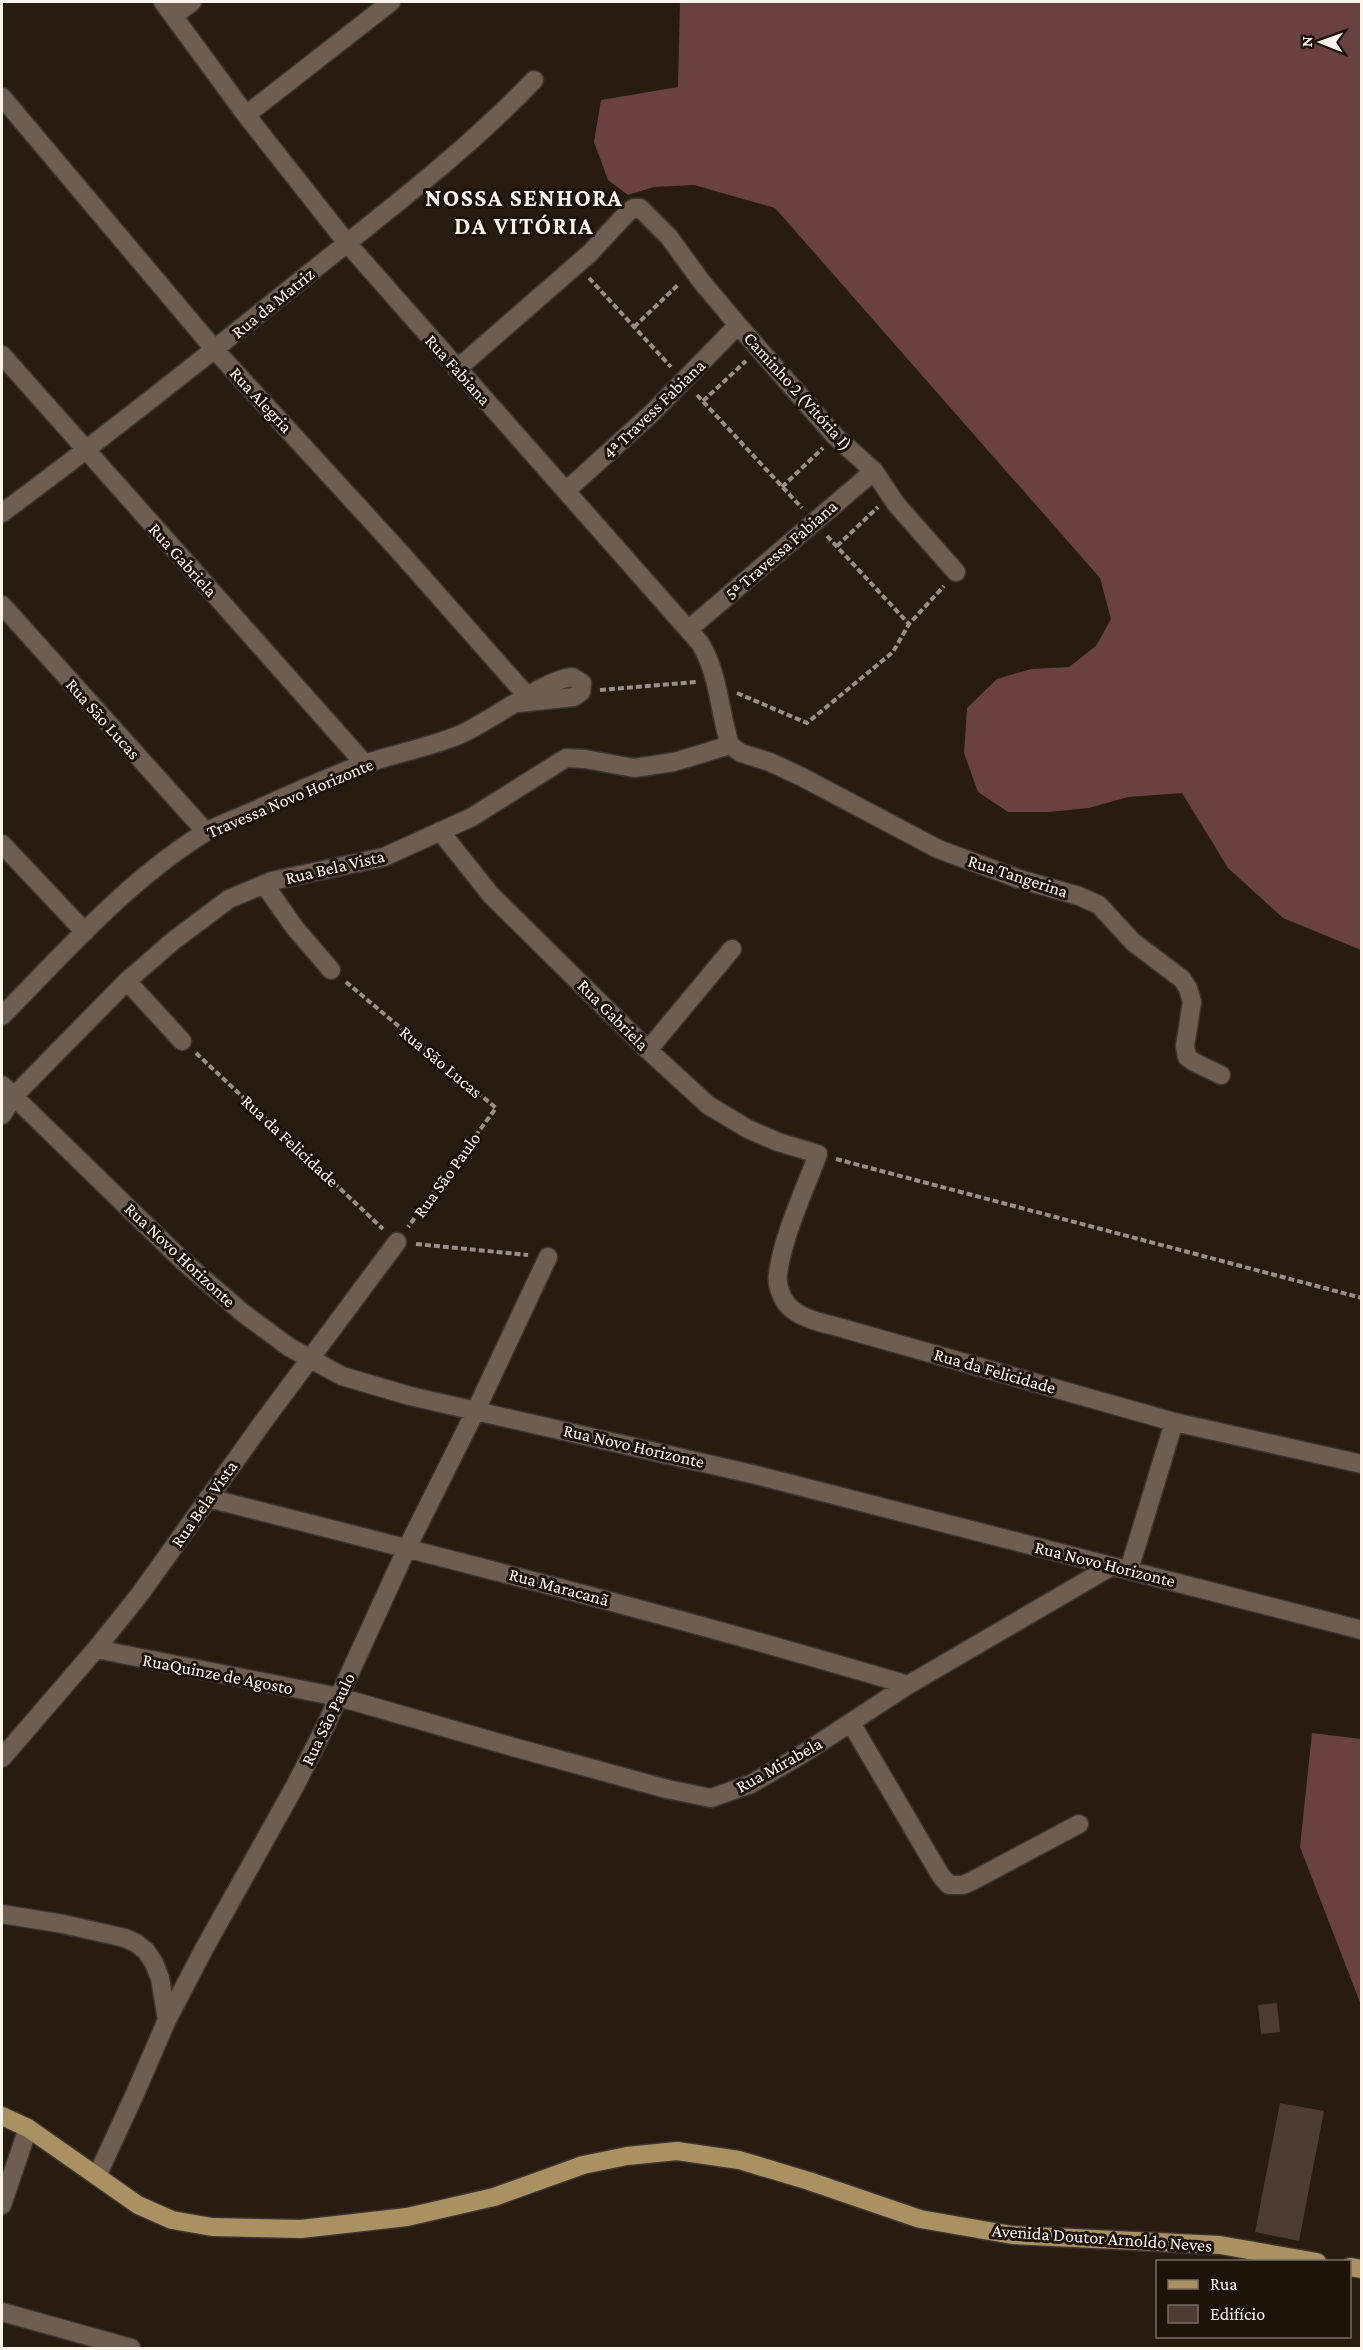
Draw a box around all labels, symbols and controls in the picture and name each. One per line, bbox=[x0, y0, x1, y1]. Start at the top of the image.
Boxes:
north arrow bbox=[1291, 12, 1351, 72]
text: N bbox=[1298, 36, 1315, 47]
district label: NOSSA SENHORA DA VITÓRIA bbox=[425, 184, 623, 239]
street label: Rua da Matriz bbox=[228, 263, 318, 342]
street label: Caminho 2 (Vitória I) bbox=[739, 328, 856, 455]
street label: Rua Fabiana bbox=[421, 331, 495, 409]
street label: 4ª Travess Fabiana bbox=[599, 355, 709, 463]
street label: Rua Alegria bbox=[226, 363, 296, 437]
street label: 5ª Travessa Fabiana bbox=[721, 496, 841, 604]
street label: Rua Gabriela bbox=[145, 519, 221, 601]
street label: Rua São Lucas bbox=[62, 675, 144, 763]
street label: Travessa Novo Horizonte bbox=[204, 754, 376, 842]
street label: Rua Bela Vista bbox=[283, 846, 387, 888]
street label: Rua Tangerina bbox=[966, 850, 1070, 902]
street label: Rua Gabriela bbox=[573, 975, 653, 1055]
street label: Rua São Lucas bbox=[396, 1022, 486, 1102]
street label: Rua da Felicidade bbox=[237, 1091, 343, 1191]
street label: Rua São Paulo bbox=[409, 1128, 485, 1221]
street label: Rua Novo Horizonte bbox=[121, 1199, 240, 1311]
street label: Rua da Felicidade bbox=[932, 1344, 1058, 1398]
street label: Rua Novo Horizonte bbox=[562, 1420, 706, 1472]
street label: Rua Bela Vista bbox=[167, 1457, 241, 1551]
street label: Rua Novo Horizonte bbox=[1033, 1537, 1177, 1591]
street label: Rua Maracanã bbox=[507, 1564, 611, 1610]
street label: RuaQuinze de Agosto bbox=[141, 1650, 295, 1698]
street label: Rua São Paulo bbox=[297, 1669, 359, 1768]
street label: Rua Mirabela bbox=[732, 1733, 826, 1797]
street label: Avenida Doutor Arnoldo Neves bbox=[991, 2220, 1213, 2256]
legend bbox=[1156, 2260, 1351, 2338]
text: Rua bbox=[1210, 2274, 1238, 2294]
text: Edifício bbox=[1210, 2304, 1265, 2324]

